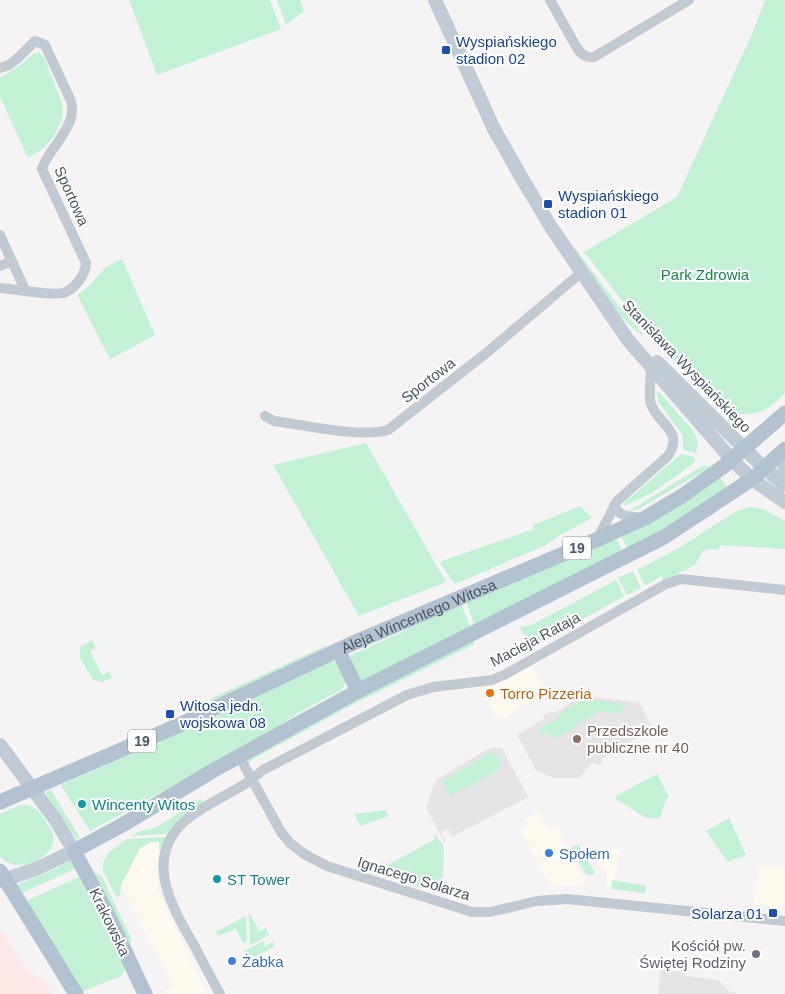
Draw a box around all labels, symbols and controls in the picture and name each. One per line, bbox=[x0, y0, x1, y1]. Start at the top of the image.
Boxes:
place label: Wyspiańskiego stadion 02 bbox=[456, 33, 557, 67]
marker: Wyspiańskiego stadion 02 bbox=[440, 44, 452, 56]
street label: Sportowa bbox=[51, 164, 93, 229]
place label: Wyspiańskiego stadion 01 bbox=[558, 187, 659, 221]
marker: Wyspiańskiego stadion 01 bbox=[542, 198, 554, 210]
park label: Park Zdrowia bbox=[661, 266, 750, 283]
street label: Stanisława Wyspiańskiego bbox=[619, 296, 755, 436]
street label: Sportowa bbox=[398, 353, 459, 406]
road number: 19 bbox=[563, 536, 591, 560]
street label: Aleja Wincentego Witosa bbox=[338, 575, 499, 656]
street label: Macieja Rataja bbox=[487, 608, 583, 670]
place label: Torro Pizzeria bbox=[500, 685, 592, 702]
marker: Torro Pizzeria bbox=[484, 687, 496, 699]
place label: Witosa jedn. wojskowa 08 bbox=[179, 697, 266, 731]
marker: Witosa jedn. wojskowa 08 bbox=[164, 708, 176, 720]
place label: Przedszkole publiczne nr 40 bbox=[587, 722, 689, 756]
road number: 19 bbox=[128, 729, 156, 752]
marker: Przedszkole publiczne nr 40 bbox=[571, 733, 583, 745]
place label: Wincenty Witos bbox=[92, 796, 195, 813]
marker: Wincenty Witos bbox=[76, 798, 88, 810]
place label: Społem bbox=[559, 845, 610, 862]
marker: Społem bbox=[543, 847, 555, 859]
street label: Ignacego Solarza bbox=[356, 853, 473, 903]
place label: ST Tower bbox=[227, 871, 290, 888]
marker: ST Tower bbox=[211, 873, 223, 885]
street label: Krakowska bbox=[86, 885, 134, 959]
place label: Solarza 01 bbox=[691, 905, 763, 922]
marker: Solarza 01 bbox=[767, 907, 779, 919]
place label: Kościół pw. Świętej Rodziny bbox=[639, 937, 746, 971]
marker: Kościół pw. Świętej Rodziny bbox=[750, 948, 762, 960]
place label: Żabka bbox=[242, 953, 284, 970]
marker: Żabka bbox=[226, 955, 238, 967]

